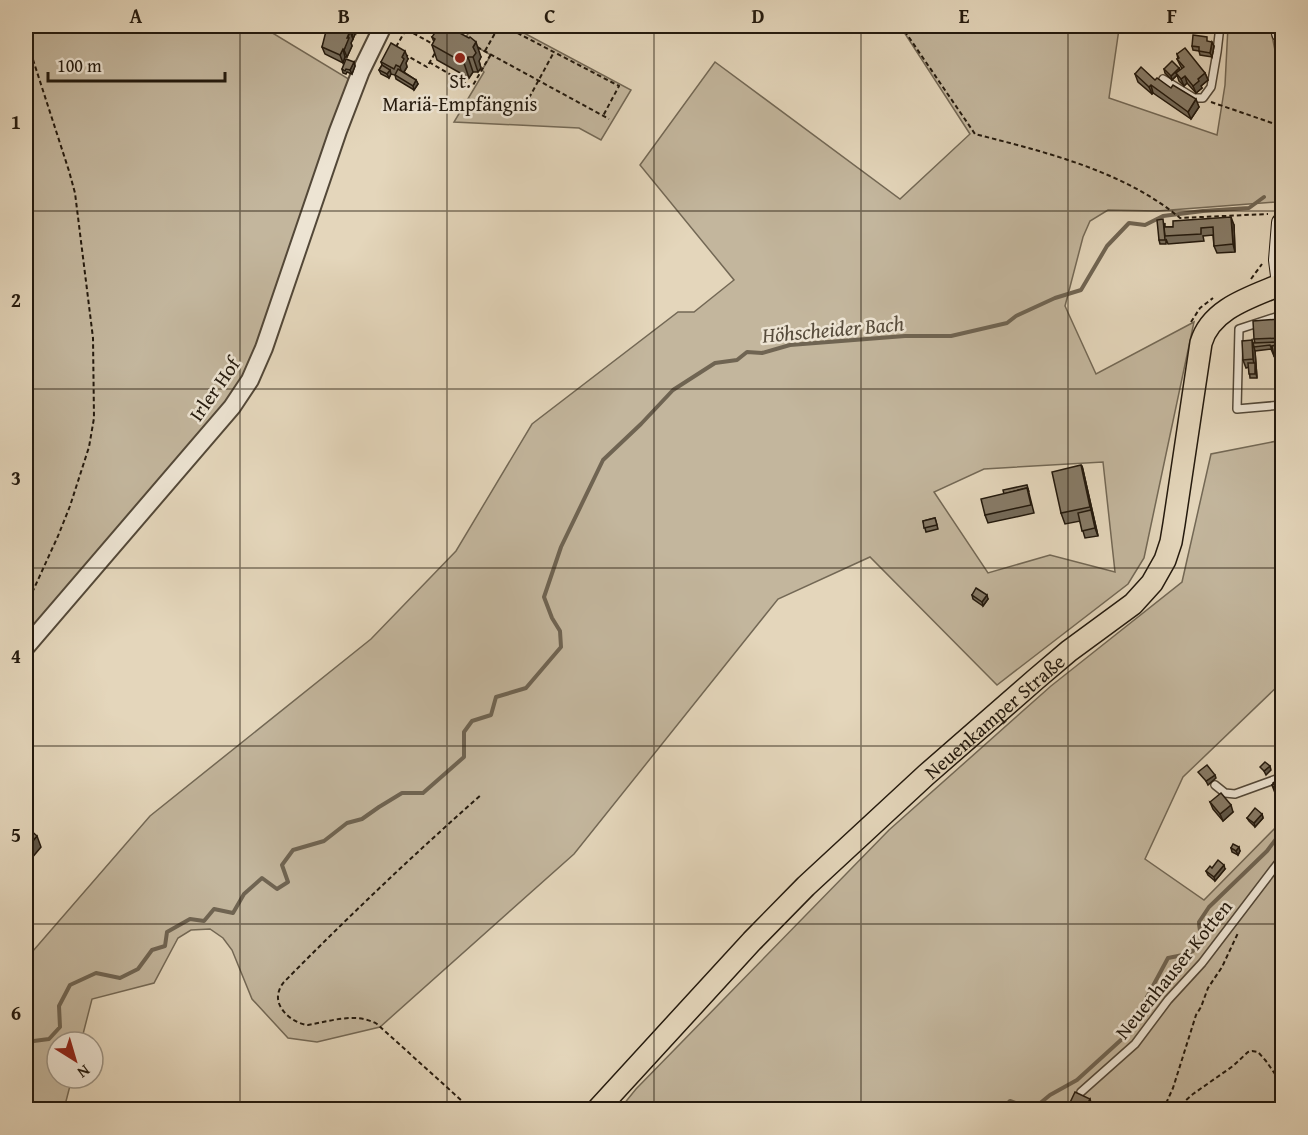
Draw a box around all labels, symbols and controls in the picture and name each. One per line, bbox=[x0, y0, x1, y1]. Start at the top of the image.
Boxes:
text: A bbox=[130, 1, 143, 30]
text: B bbox=[338, 1, 350, 30]
text: C bbox=[544, 1, 556, 30]
text: D bbox=[751, 1, 765, 30]
text: E bbox=[959, 1, 970, 30]
text: F bbox=[1167, 1, 1177, 30]
scale bar bbox=[48, 45, 225, 83]
marker: St. Mariä-Empfängnis bbox=[453, 51, 467, 65]
text: 100 m bbox=[57, 52, 102, 79]
place label: St. Mariä-Empfängnis bbox=[382, 66, 538, 118]
text: 1 bbox=[11, 107, 21, 136]
text: 2 bbox=[11, 285, 21, 314]
water label: Höhscheider Bach bbox=[760, 307, 906, 351]
street label: Irler Hof bbox=[181, 349, 248, 427]
text: 3 bbox=[11, 463, 21, 492]
text: 4 bbox=[11, 641, 21, 670]
street label: Neuenkamper Straße bbox=[917, 646, 1071, 785]
text: 5 bbox=[11, 820, 21, 849]
street label: Neuenhauser Kotten bbox=[1108, 893, 1238, 1045]
text: 6 bbox=[11, 998, 21, 1027]
north arrow bbox=[45, 1030, 105, 1090]
text: N bbox=[72, 1059, 96, 1085]

